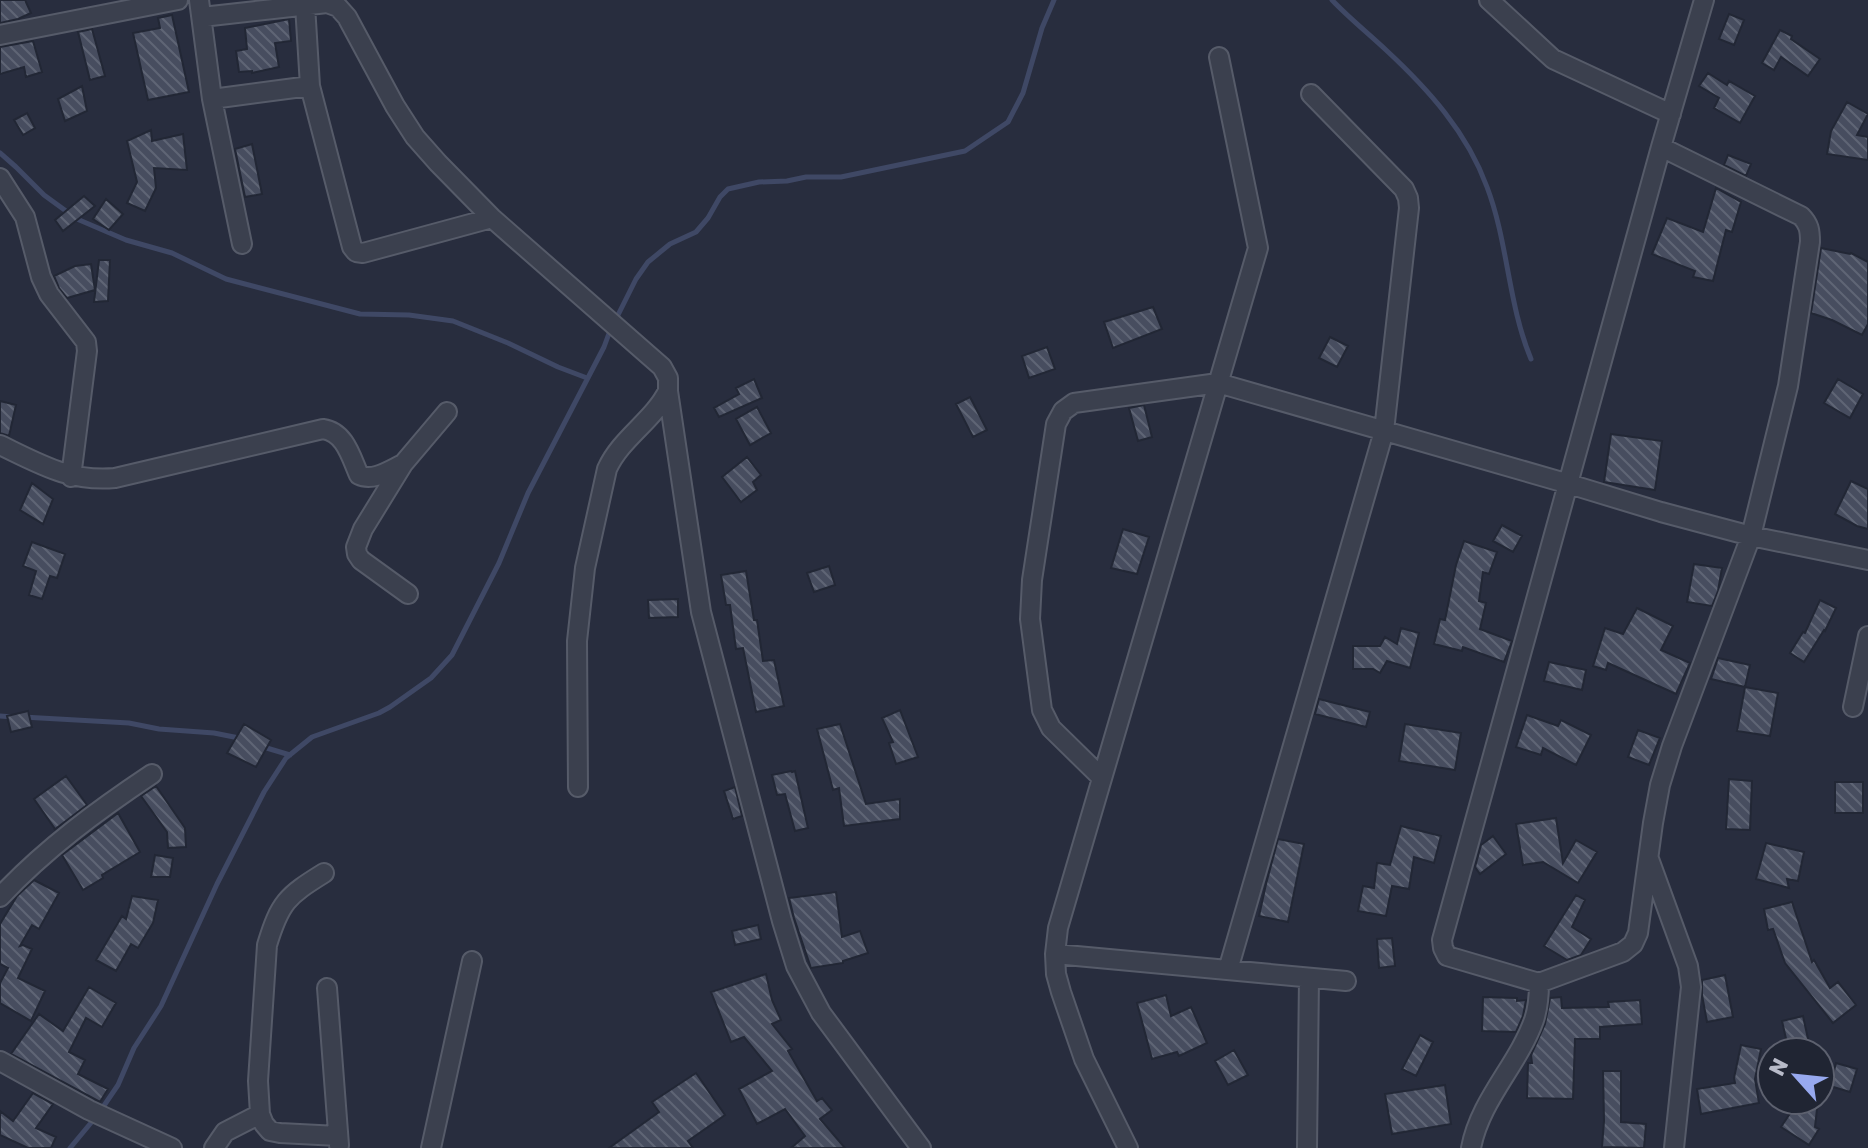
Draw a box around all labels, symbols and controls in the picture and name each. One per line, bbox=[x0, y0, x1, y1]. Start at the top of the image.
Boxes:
north arrow bbox=[1756, 1036, 1836, 1116]
text: N bbox=[1763, 1054, 1794, 1080]

